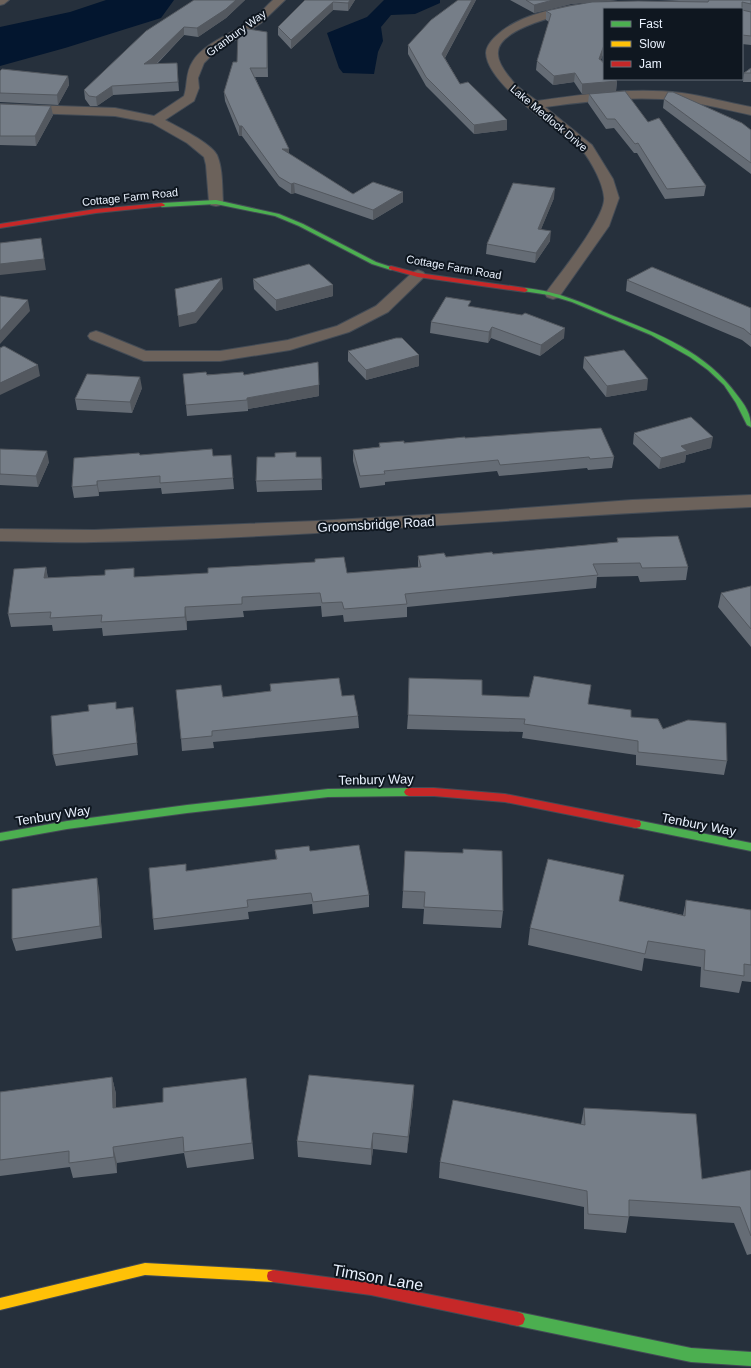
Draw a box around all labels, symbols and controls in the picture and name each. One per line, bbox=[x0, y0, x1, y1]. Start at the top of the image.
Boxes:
street label: Granbury Way bbox=[204, 7, 268, 59]
legend bbox=[603, 8, 743, 80]
text: Fast bbox=[639, 17, 663, 31]
text: Slow bbox=[639, 37, 665, 51]
text: Jam bbox=[639, 57, 662, 71]
street label: Lake Medlock Drive bbox=[508, 82, 590, 154]
street label: Cottage Farm Road bbox=[81, 186, 179, 208]
street label: Cottage Farm Road bbox=[405, 253, 503, 281]
street label: Groomsbridge Road bbox=[317, 514, 435, 535]
street label: Tenbury Way bbox=[338, 771, 414, 788]
street label: Tenbury Way bbox=[15, 802, 92, 829]
street label: Tenbury Way bbox=[660, 810, 738, 839]
street label: Timson Lane bbox=[331, 1261, 425, 1294]

